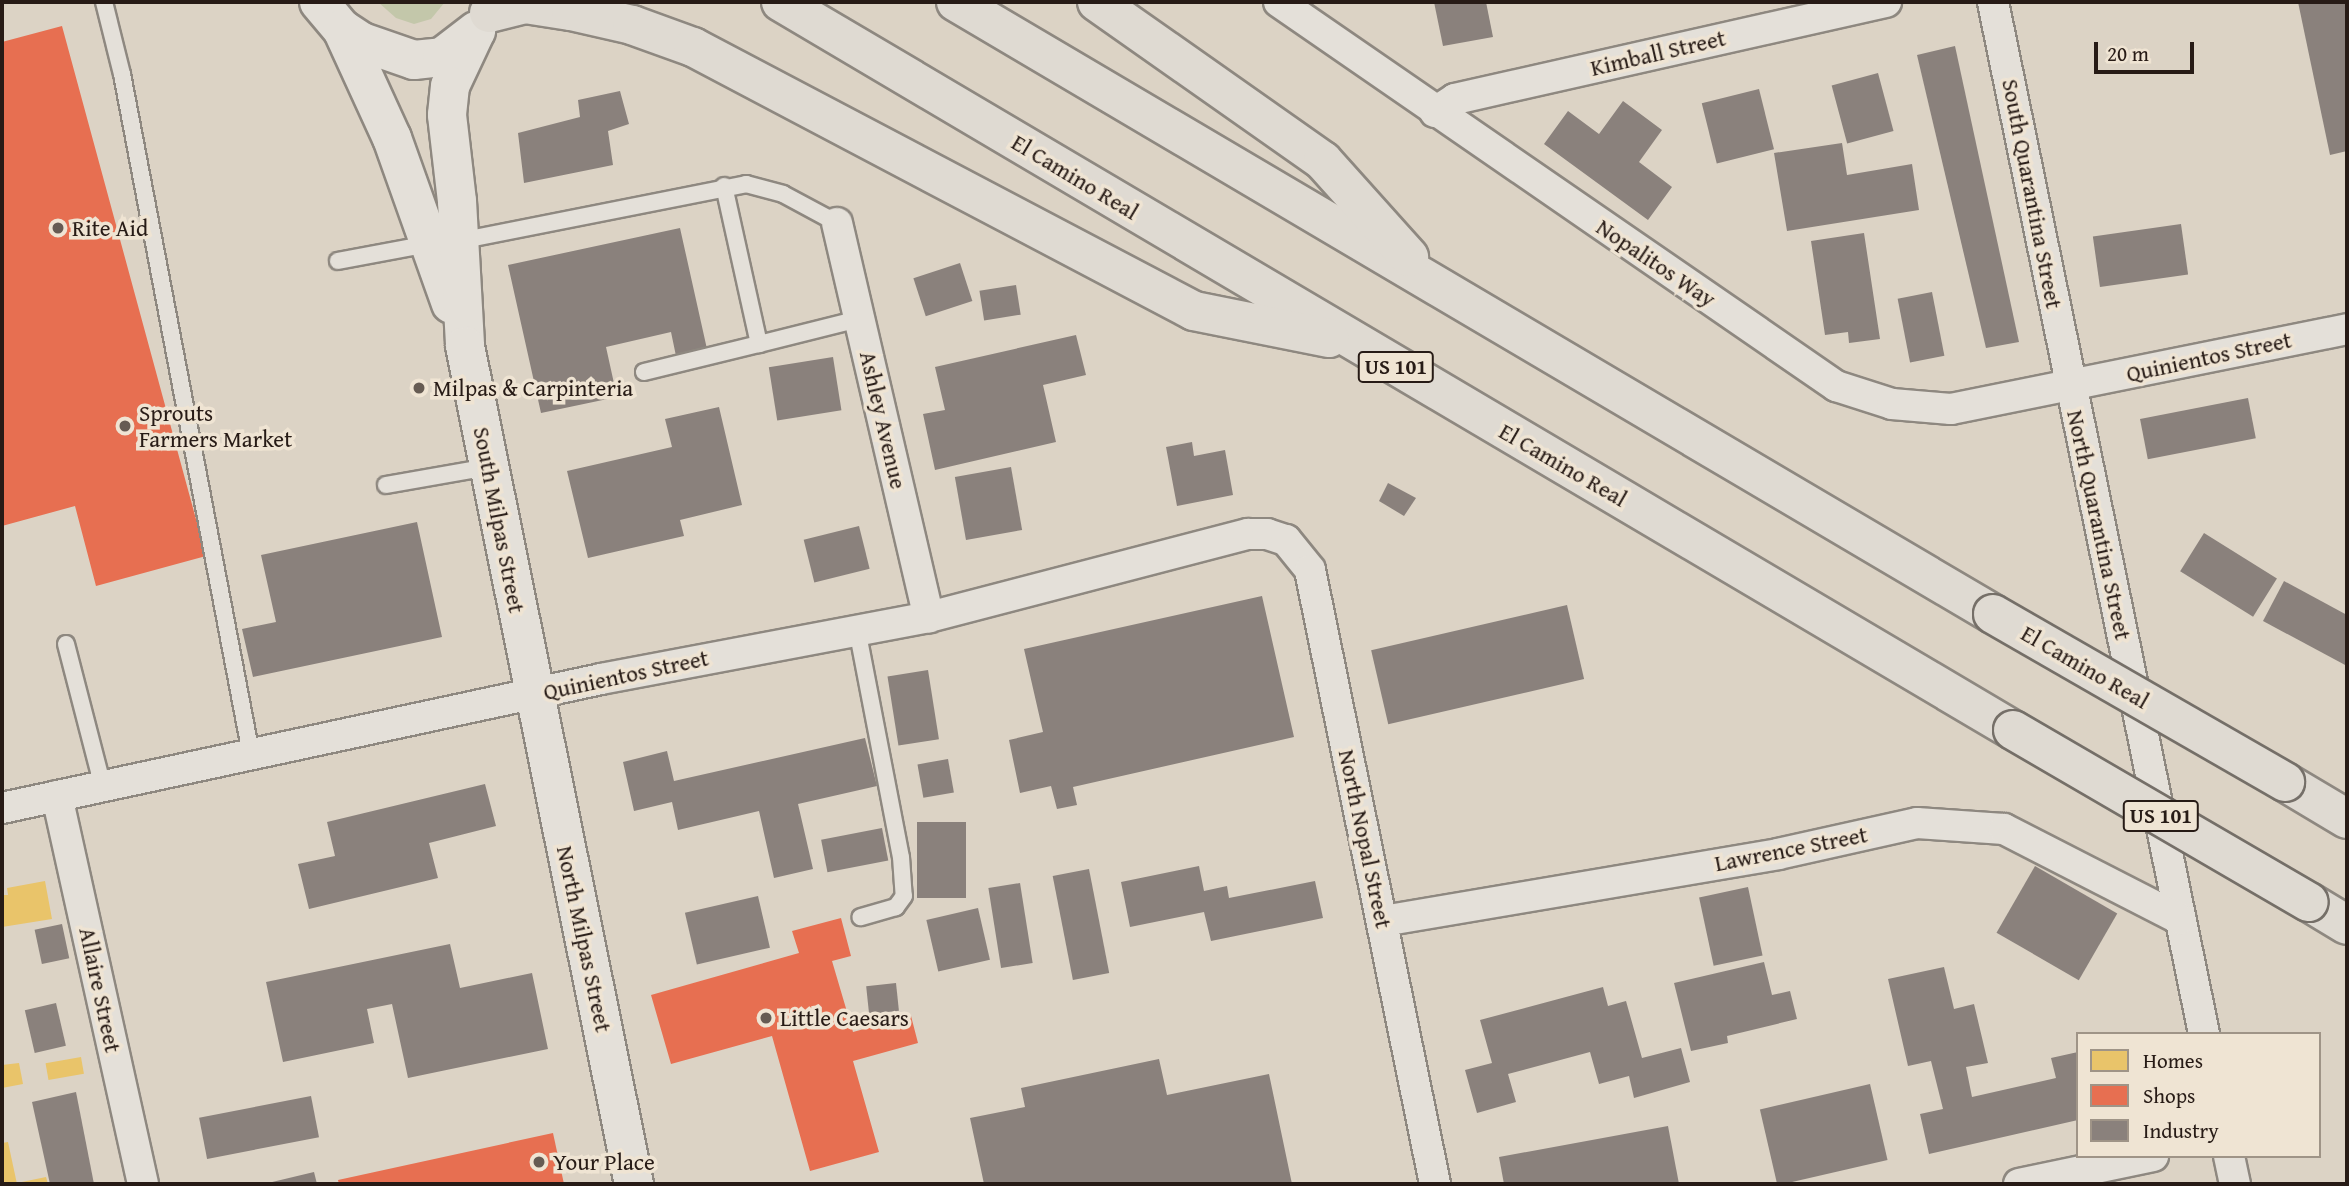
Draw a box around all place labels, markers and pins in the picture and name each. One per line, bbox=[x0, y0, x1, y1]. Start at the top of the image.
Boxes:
place label: Rite Aid bbox=[72, 214, 148, 242]
marker: Rite Aid bbox=[50, 220, 66, 236]
place label: Milpas & Carpinteria bbox=[433, 374, 633, 402]
marker: Milpas & Carpinteria bbox=[411, 380, 427, 396]
place label: Sprouts Farmers Market bbox=[139, 399, 292, 453]
marker: Sprouts Farmers Market bbox=[117, 418, 133, 434]
place label: Little Caesars bbox=[780, 1004, 909, 1032]
marker: Little Caesars bbox=[758, 1010, 774, 1026]
place label: Your Place bbox=[553, 1148, 655, 1176]
marker: Your Place bbox=[531, 1154, 547, 1170]

